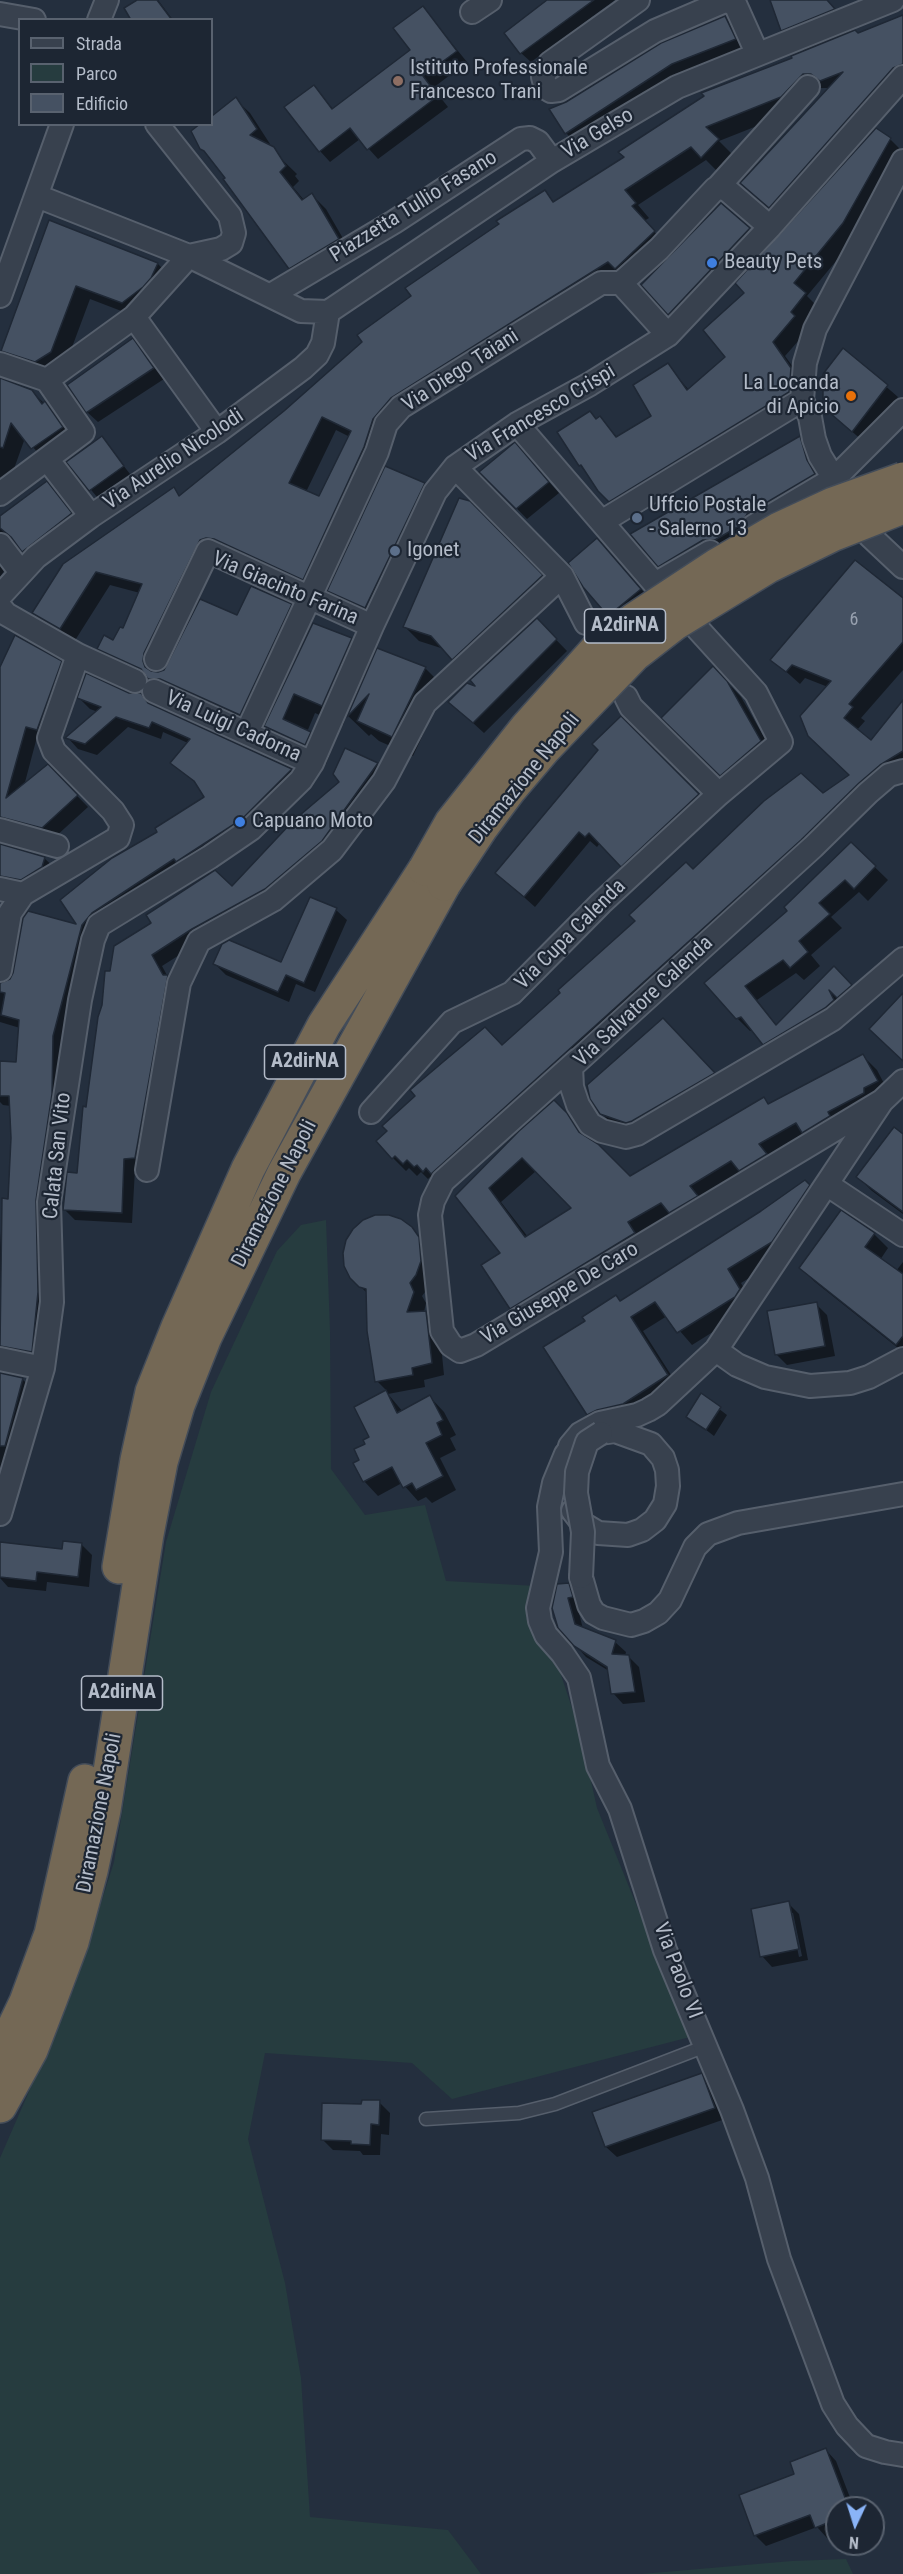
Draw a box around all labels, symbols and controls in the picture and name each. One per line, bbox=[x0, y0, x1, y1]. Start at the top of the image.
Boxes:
legend bbox=[18, 18, 213, 126]
text: Strada bbox=[76, 33, 122, 54]
place label: Istituto Professionale Francesco Trani bbox=[410, 56, 588, 106]
text: Parco bbox=[76, 63, 117, 84]
marker: Istituto Professionale Francesco Trani bbox=[391, 74, 405, 88]
text: Edificio bbox=[76, 93, 128, 114]
street label: Via Gelso bbox=[558, 103, 638, 165]
street label: Piazzetta Tullio Fasano bbox=[326, 145, 502, 269]
place label: Beauty Pets bbox=[724, 250, 822, 276]
marker: Beauty Pets bbox=[705, 256, 719, 270]
street label: Via Diego Taiani bbox=[398, 324, 524, 418]
street label: Via Francesco Crispi bbox=[462, 360, 620, 468]
place label: La Locanda di Apicio bbox=[743, 371, 839, 421]
marker: La Locanda di Apicio bbox=[844, 389, 858, 403]
street label: Via Aurelio Nicolodi bbox=[99, 404, 249, 516]
place label: Uffcio Postale - Salerno 13 bbox=[649, 493, 766, 543]
marker: Uffcio Postale - Salerno 13 bbox=[630, 511, 644, 525]
place label: Igonet bbox=[407, 538, 459, 564]
marker: Igonet bbox=[388, 544, 402, 558]
street label: Via Giacinto Farina bbox=[208, 547, 362, 631]
road number: A2dirNA bbox=[584, 609, 666, 643]
house number: 6 bbox=[850, 609, 858, 631]
street label: Via Luigi Cadorna bbox=[161, 686, 305, 768]
street label: Diramazione Napoli bbox=[464, 708, 586, 850]
place label: Capuano Moto bbox=[252, 809, 373, 835]
marker: Capuano Moto bbox=[233, 815, 247, 829]
street label: Via Cupa Calenda bbox=[510, 874, 632, 996]
street label: Via Salvatore Calenda bbox=[569, 931, 719, 1073]
road number: A2dirNA bbox=[264, 1045, 346, 1079]
street label: Calata San Vito bbox=[39, 1092, 77, 1220]
street label: Diramazione Napoli bbox=[227, 1116, 323, 1272]
street label: Via Giuseppe De Caro bbox=[477, 1237, 643, 1351]
road number: A2dirNA bbox=[82, 1676, 162, 1710]
street label: Diramazione Napoli bbox=[72, 1731, 128, 1895]
street label: Via Paolo VI bbox=[647, 1919, 707, 2023]
north arrow bbox=[825, 2496, 885, 2556]
text: N bbox=[848, 2533, 859, 2552]

